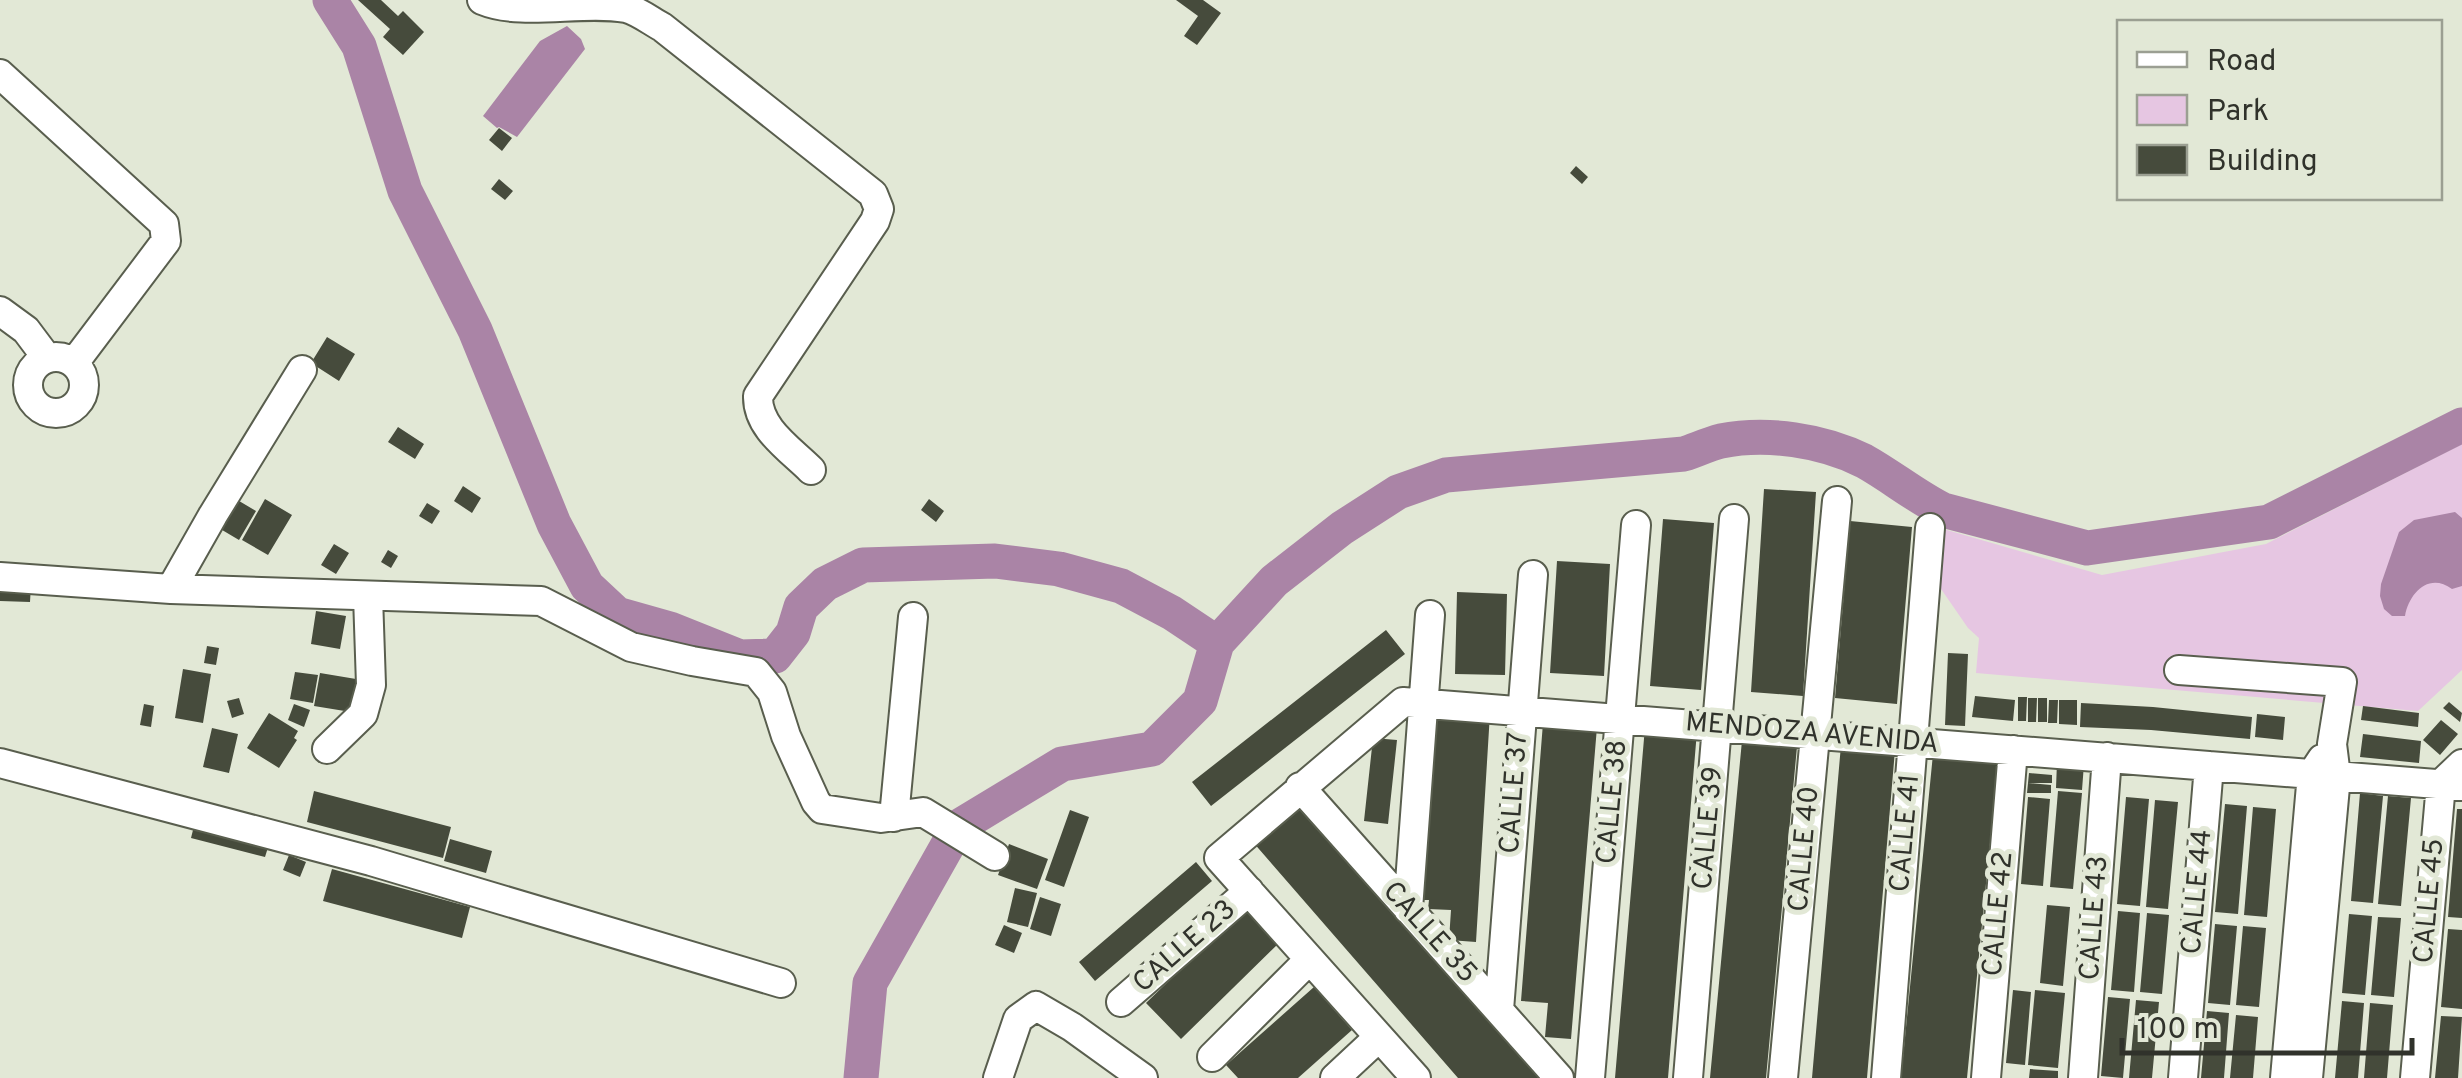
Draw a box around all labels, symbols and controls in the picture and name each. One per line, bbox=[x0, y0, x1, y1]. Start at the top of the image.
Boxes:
legend bbox=[2117, 20, 2442, 200]
text: Road bbox=[2207, 44, 2276, 81]
text: Park bbox=[2207, 94, 2269, 131]
text: Building bbox=[2207, 144, 2318, 181]
street label: MENDOZA AVENIDA bbox=[1684, 705, 1940, 763]
street label: CALLE 37 bbox=[1493, 731, 1537, 855]
street label: CALLE 38 bbox=[1590, 738, 1636, 866]
street label: CALLE 39 bbox=[1686, 765, 1732, 891]
street label: CALLE 41 bbox=[1883, 772, 1929, 894]
street label: CALLE 40 bbox=[1782, 785, 1828, 913]
street label: CALLE 44 bbox=[2175, 828, 2221, 956]
street label: CALLE 45 bbox=[2407, 837, 2453, 965]
street label: CALLE 42 bbox=[1976, 850, 2022, 978]
street label: CALLE 43 bbox=[2073, 854, 2117, 982]
street label: CALLE 35 bbox=[1374, 875, 1484, 991]
street label: CALLE 23 bbox=[1126, 893, 1244, 1001]
scale bar bbox=[2122, 993, 2412, 1055]
text: 100 m bbox=[2137, 1012, 2219, 1049]

